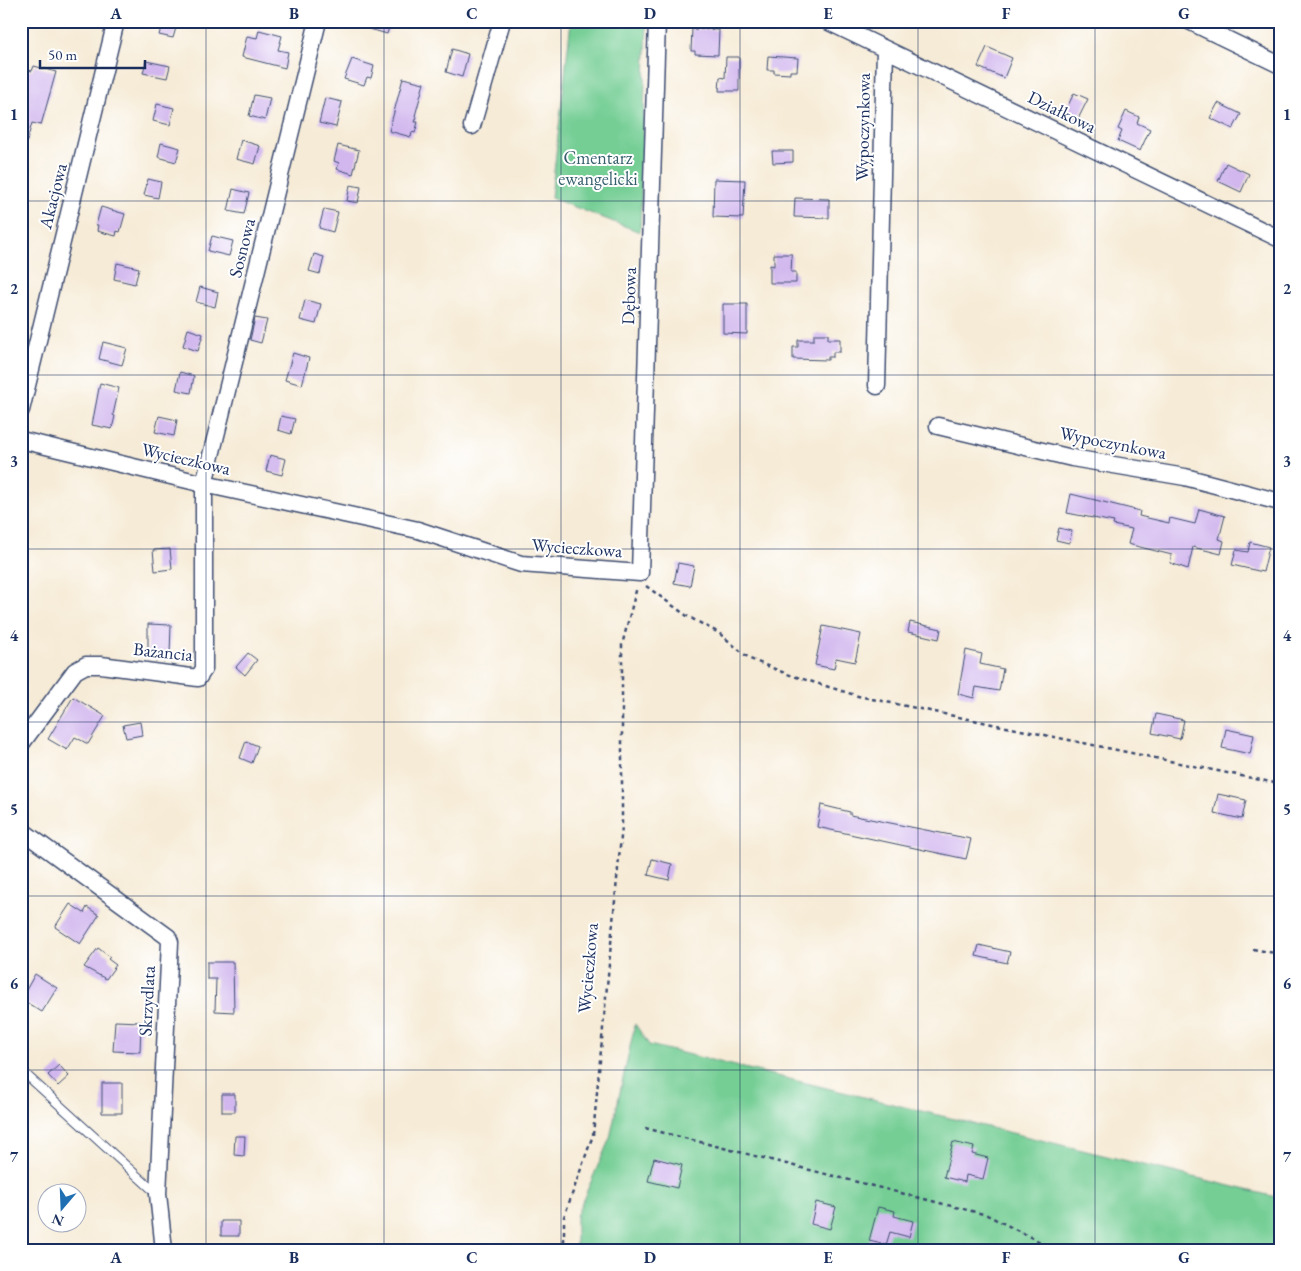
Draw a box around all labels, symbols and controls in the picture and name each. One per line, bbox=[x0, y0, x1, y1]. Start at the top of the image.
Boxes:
text: A bbox=[109, 3, 122, 24]
text: B bbox=[289, 3, 299, 24]
text: C bbox=[466, 3, 478, 24]
text: D bbox=[644, 3, 656, 24]
text: E bbox=[823, 3, 833, 24]
text: F bbox=[1002, 3, 1011, 24]
text: G bbox=[1178, 3, 1190, 24]
scale bar bbox=[40, 38, 145, 70]
text: 50 m bbox=[48, 45, 77, 64]
street label: Wypoczynkowa bbox=[850, 72, 875, 181]
street label: Działkowa bbox=[1024, 85, 1101, 138]
text: 1 bbox=[10, 104, 18, 125]
text: 1 bbox=[1283, 104, 1291, 125]
park label: Cmentarz ewangelicki bbox=[558, 146, 638, 190]
street label: Akacjowa bbox=[33, 160, 72, 232]
street label: Sosnowa bbox=[223, 215, 260, 280]
street label: Dębowa bbox=[616, 266, 641, 325]
text: 2 bbox=[10, 278, 19, 299]
text: 2 bbox=[1283, 278, 1292, 299]
street label: Wypoczynkowa bbox=[1058, 421, 1169, 464]
street label: Wycieczkowa bbox=[139, 437, 234, 480]
text: 3 bbox=[10, 451, 18, 472]
text: 3 bbox=[1283, 451, 1291, 472]
street label: Wycieczkowa bbox=[531, 533, 624, 562]
text: 4 bbox=[10, 625, 19, 646]
text: 4 bbox=[1283, 625, 1292, 646]
street label: Bażancia bbox=[132, 637, 195, 666]
text: 5 bbox=[10, 799, 18, 820]
text: 5 bbox=[1283, 799, 1291, 820]
street label: Wycieczkowa bbox=[572, 921, 603, 1014]
street label: Skrzydlata bbox=[133, 964, 160, 1037]
text: 6 bbox=[10, 973, 19, 994]
text: 6 bbox=[1283, 973, 1292, 994]
text: 7 bbox=[10, 1146, 19, 1167]
text: 7 bbox=[1283, 1146, 1292, 1167]
north arrow bbox=[38, 1184, 88, 1234]
text: N bbox=[49, 1210, 66, 1231]
text: A bbox=[109, 1247, 122, 1268]
text: B bbox=[289, 1247, 299, 1268]
text: C bbox=[466, 1247, 478, 1268]
text: D bbox=[644, 1247, 656, 1268]
text: E bbox=[823, 1247, 833, 1268]
text: F bbox=[1002, 1247, 1011, 1268]
text: G bbox=[1178, 1247, 1190, 1268]

